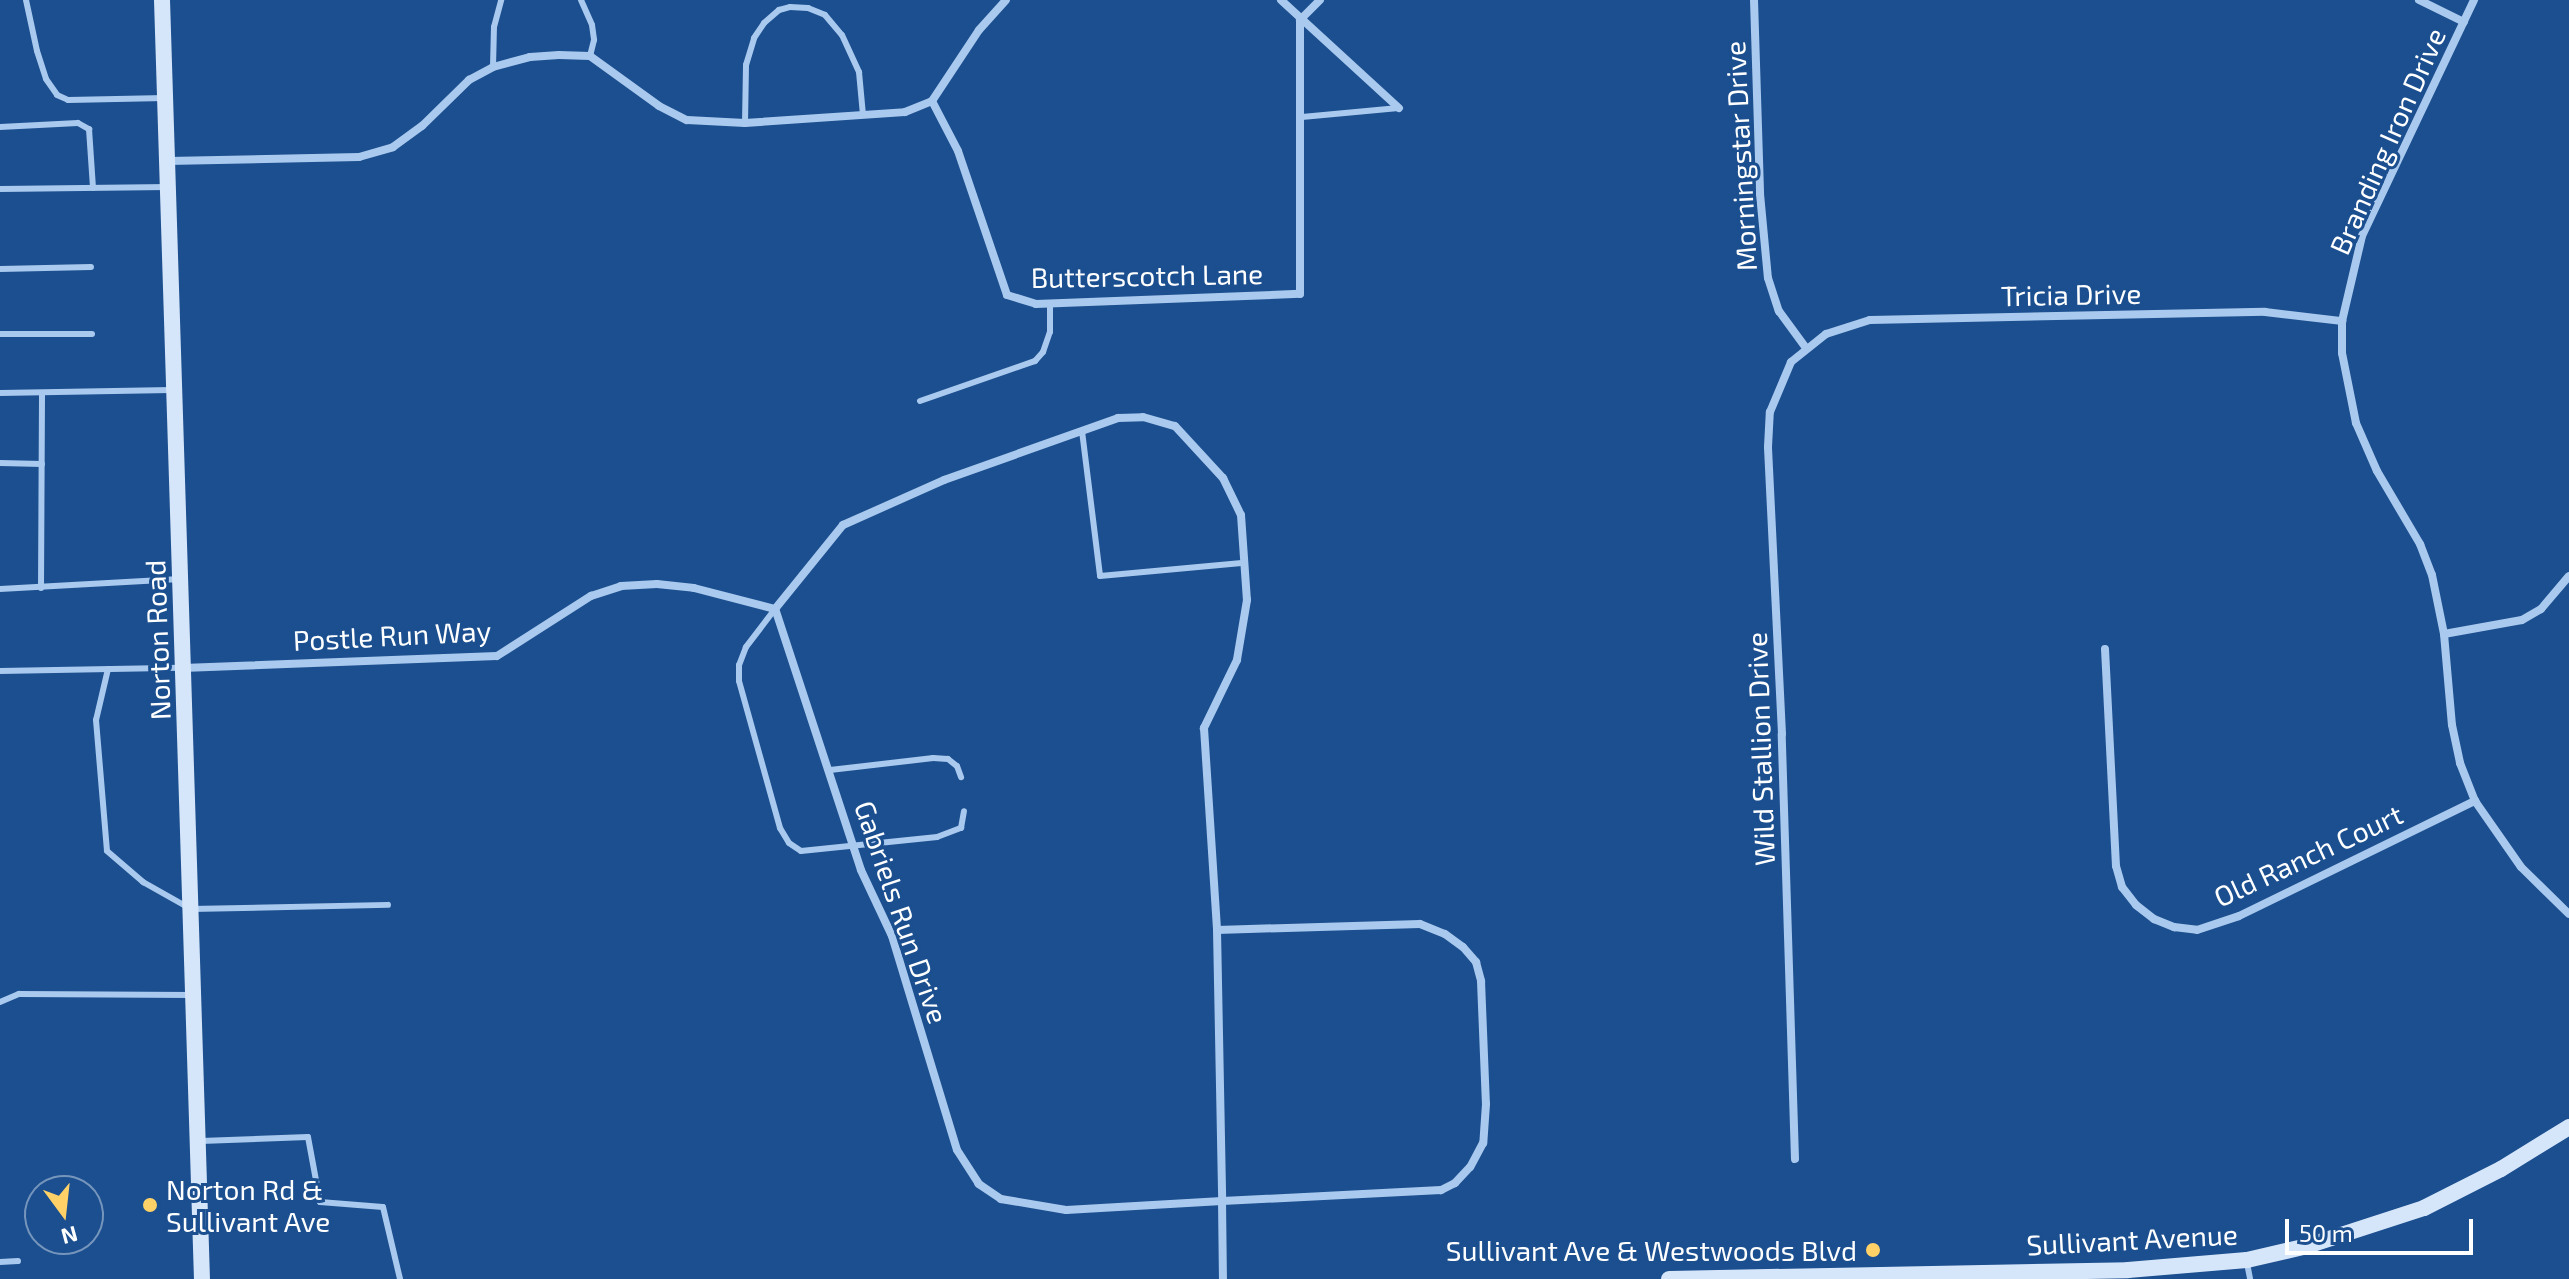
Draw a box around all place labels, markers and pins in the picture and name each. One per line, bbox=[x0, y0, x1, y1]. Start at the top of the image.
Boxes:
place label: Norton Rd & Sullivant Ave bbox=[166, 1172, 331, 1238]
marker: Norton Rd & Sullivant Ave bbox=[141, 1196, 159, 1214]
place label: Sullivant Ave & Westwoods Blvd bbox=[1445, 1233, 1857, 1267]
marker: Sullivant Ave & Westwoods Blvd bbox=[1864, 1241, 1882, 1259]

